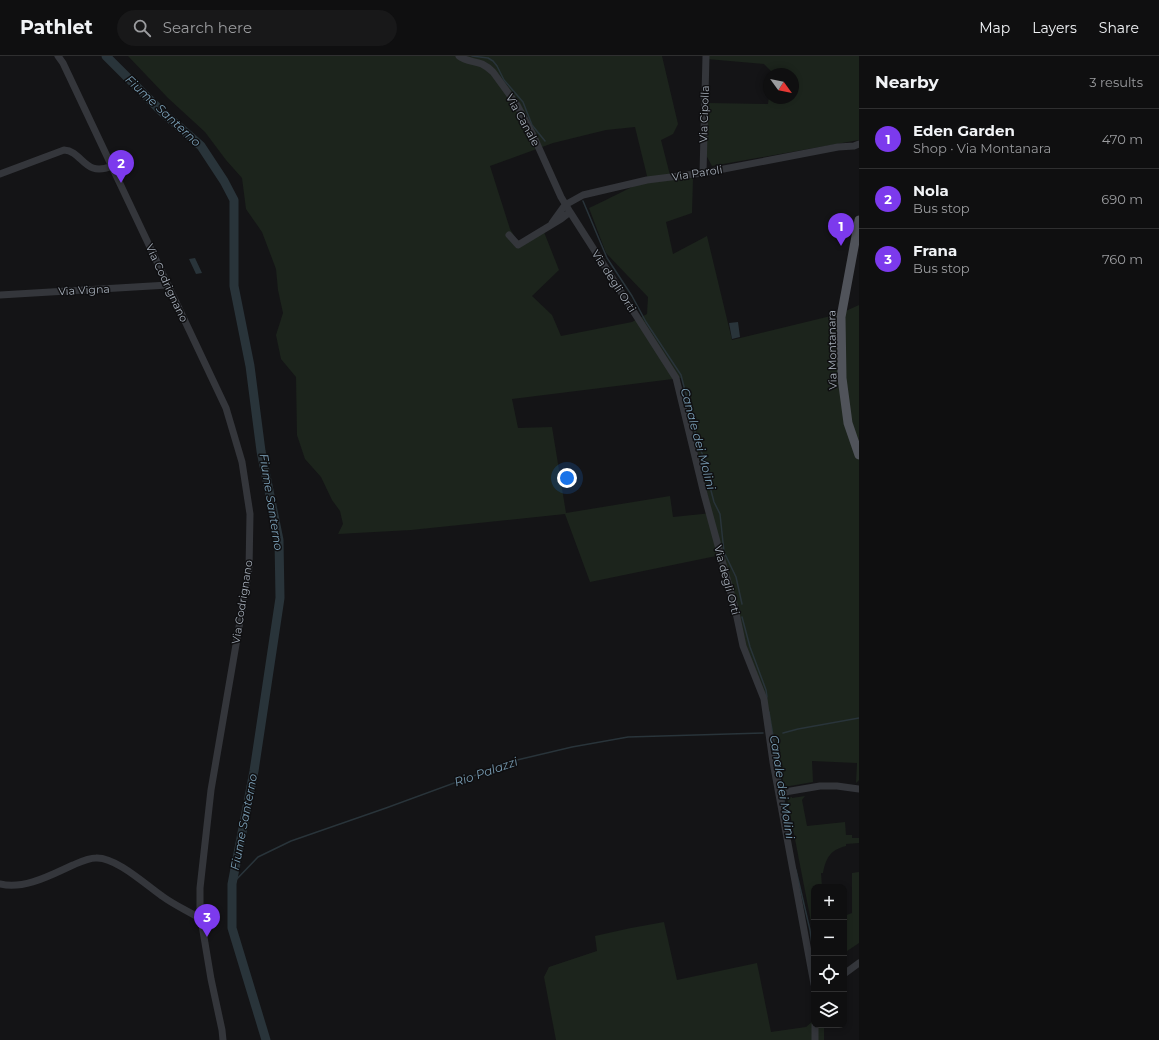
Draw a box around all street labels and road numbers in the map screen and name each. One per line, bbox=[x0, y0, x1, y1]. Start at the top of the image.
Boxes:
street label: Via Cipolla bbox=[696, 85, 712, 143]
street label: Via Canale bbox=[503, 91, 543, 149]
street label: Via Paroli bbox=[671, 162, 723, 184]
street label: Via Codrignano bbox=[143, 242, 191, 324]
street label: Via degli Orti bbox=[589, 247, 639, 315]
street label: Via Vigna bbox=[58, 282, 110, 298]
street label: Via Montanara bbox=[824, 310, 840, 390]
street label: Via degli Orti bbox=[711, 544, 743, 616]
street label: Via Codrignano bbox=[228, 559, 256, 645]

